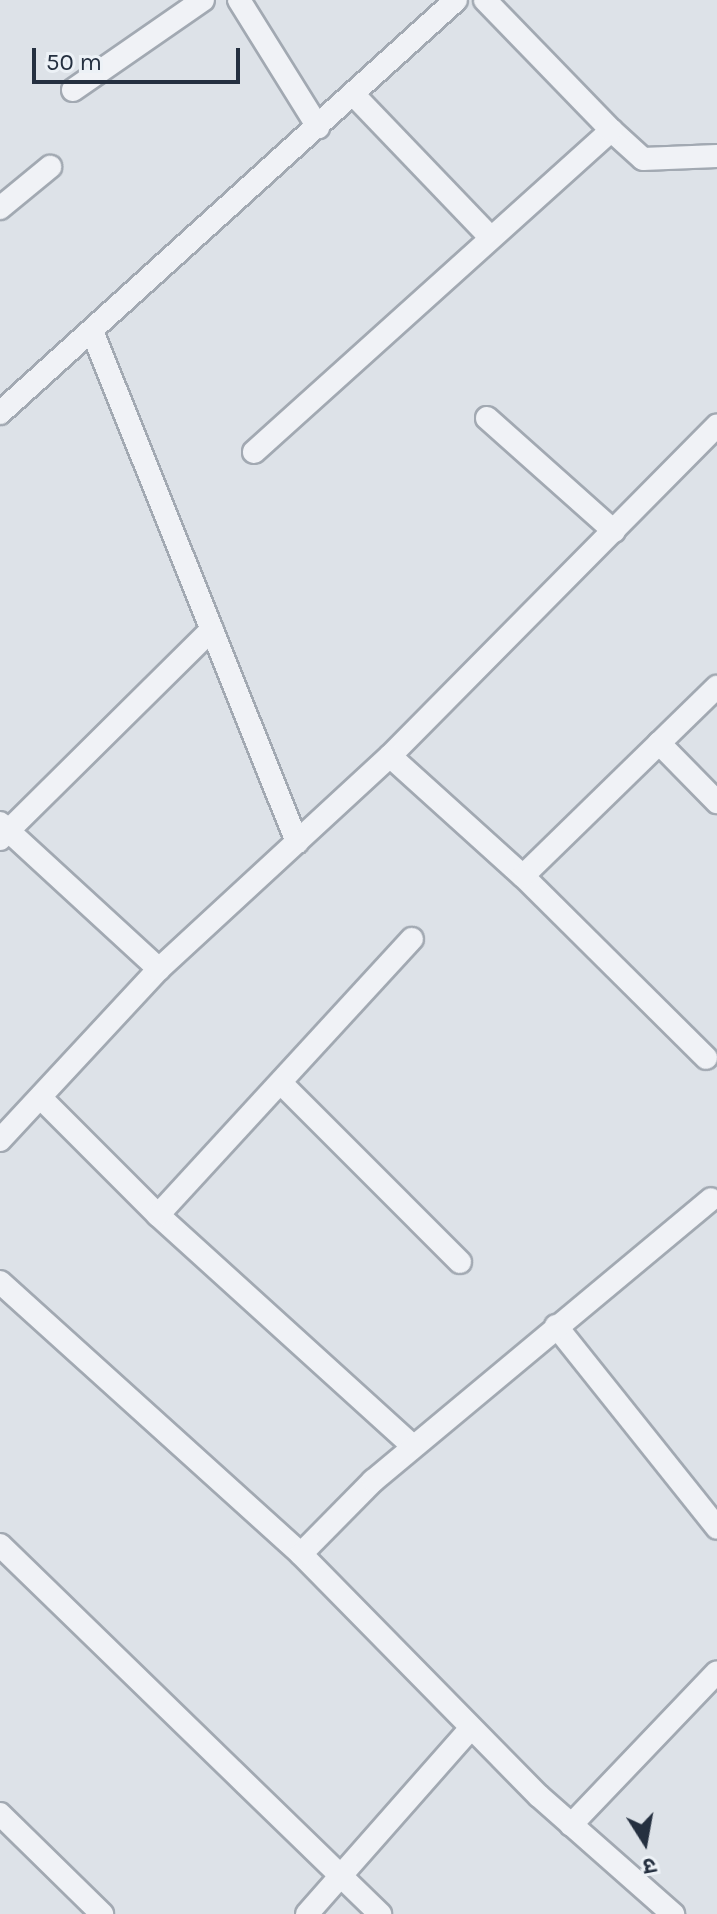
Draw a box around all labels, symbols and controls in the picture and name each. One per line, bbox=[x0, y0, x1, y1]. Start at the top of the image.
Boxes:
scale bar bbox=[36, 32, 244, 82]
text: 50 m bbox=[46, 48, 102, 76]
north arrow bbox=[605, 1802, 685, 1882]
text: उ bbox=[641, 1852, 658, 1880]

